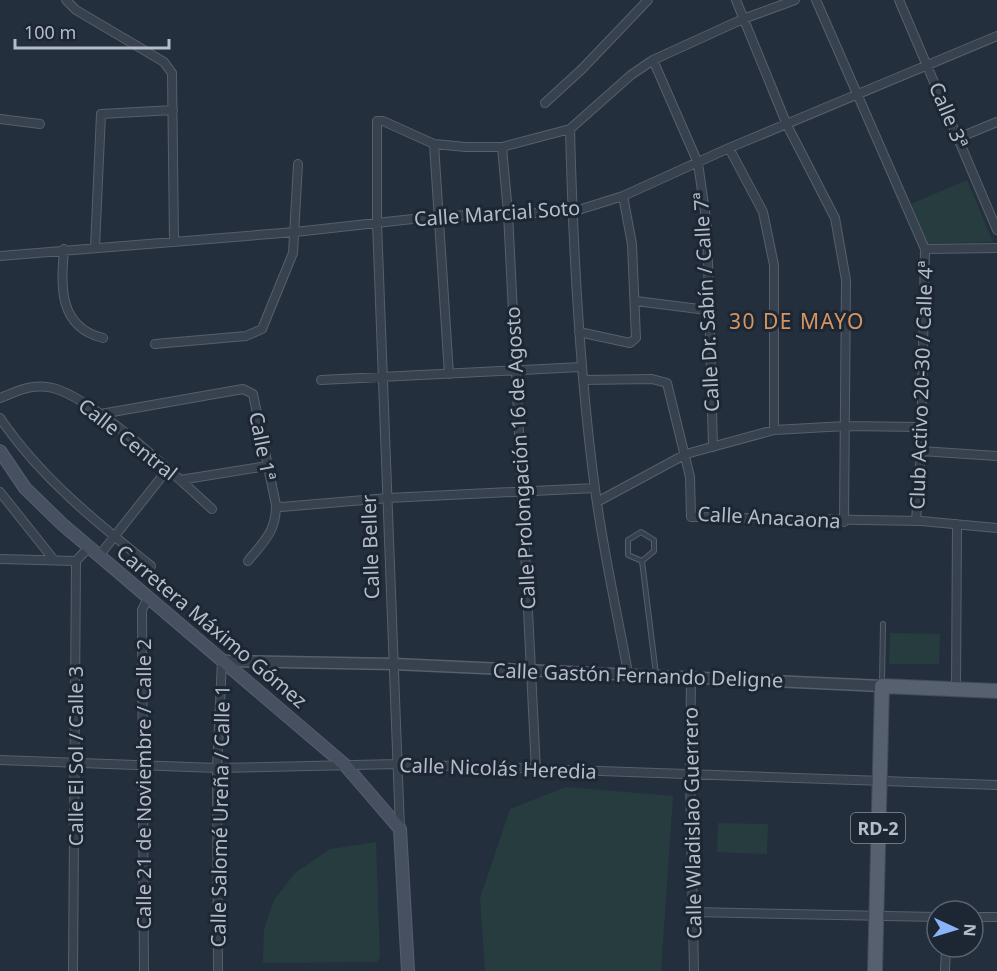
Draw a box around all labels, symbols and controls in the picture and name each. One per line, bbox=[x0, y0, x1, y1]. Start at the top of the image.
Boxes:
scale bar bbox=[15, 12, 170, 50]
text: 100 m bbox=[24, 20, 76, 44]
street label: Calle 3ª bbox=[923, 78, 975, 152]
street label: Calle Dr. Sabín / Calle 7ª bbox=[687, 191, 725, 413]
street label: Calle Marcial Soto bbox=[413, 194, 581, 232]
street label: Club Activo 20-30 / Calle 4ª bbox=[903, 260, 939, 510]
street label: Calle Prolongación 16 de Agosto bbox=[499, 306, 541, 610]
district label: 30 DE MAYO bbox=[729, 307, 865, 335]
street label: Calle Central bbox=[73, 392, 183, 486]
street label: Calle 1ª bbox=[243, 409, 283, 483]
street label: Calle Beller bbox=[355, 494, 385, 600]
street label: Calle Anacaona bbox=[697, 500, 841, 534]
street label: Carretera Máximo Gómez bbox=[111, 538, 313, 714]
street label: Calle 21 de Noviembre / Calle 2 bbox=[130, 638, 157, 930]
street label: Calle Gastón Fernando Deligne bbox=[492, 656, 784, 694]
street label: Calle El Sol / Calle 3 bbox=[62, 666, 89, 846]
street label: Calle Salomé Ureña / Calle 1 bbox=[204, 684, 236, 948]
street label: Calle Wladislao Guerrero bbox=[676, 707, 708, 939]
street label: Calle Nicolás Heredia bbox=[399, 751, 597, 785]
road number: RD-2 bbox=[851, 813, 905, 843]
north arrow bbox=[925, 899, 985, 959]
text: N bbox=[959, 923, 981, 937]

